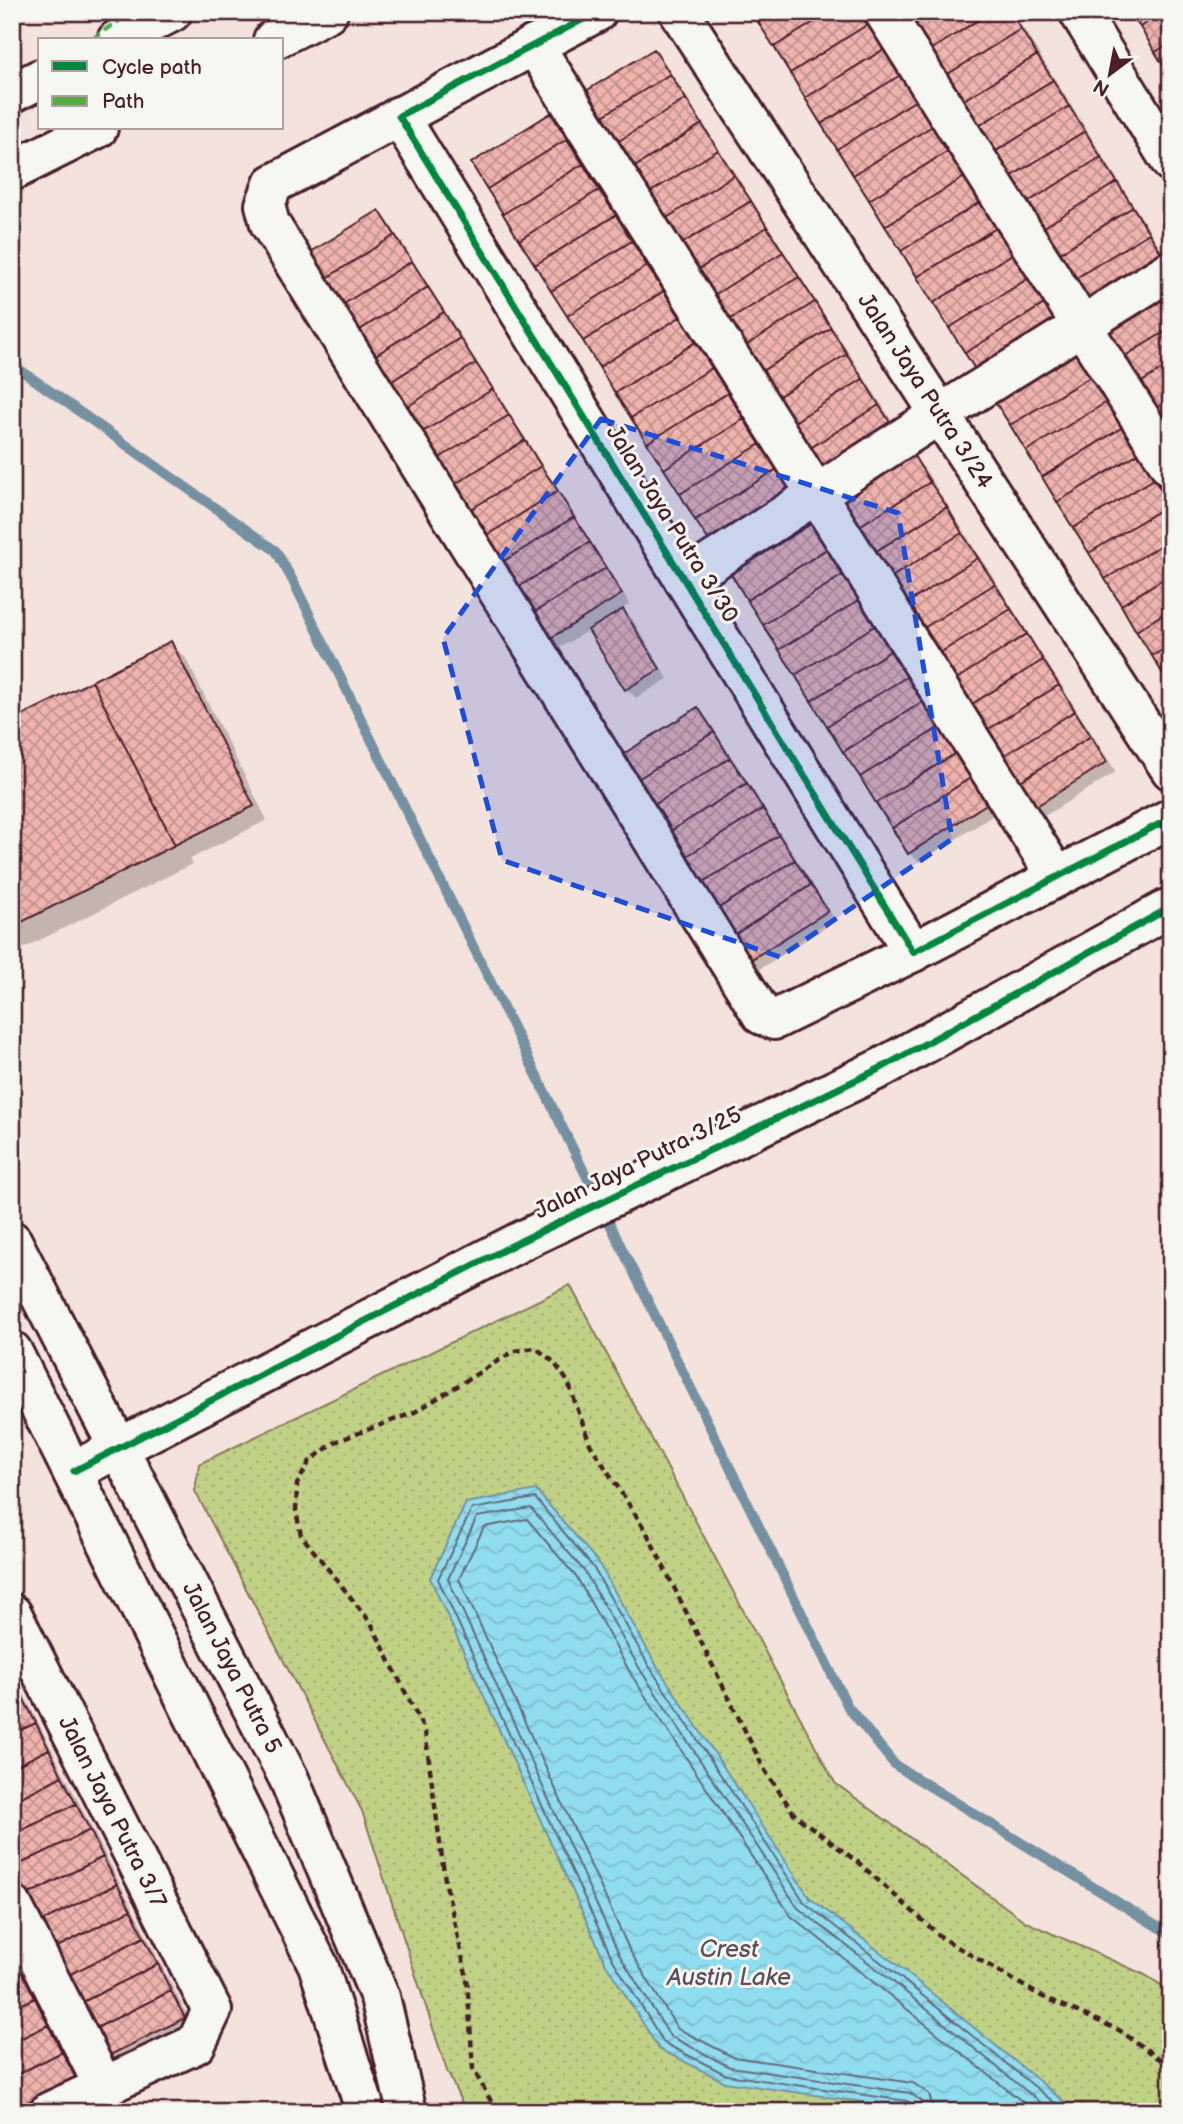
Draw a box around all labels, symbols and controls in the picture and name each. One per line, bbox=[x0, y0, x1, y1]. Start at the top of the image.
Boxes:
legend bbox=[38, 38, 284, 130]
north arrow bbox=[1074, 38, 1144, 108]
text: Cycle path bbox=[102, 55, 202, 80]
text: N bbox=[1090, 74, 1114, 101]
text: Path bbox=[102, 89, 144, 114]
street label: Jalan Jaya Putra 3/24 bbox=[851, 288, 999, 494]
street label: Jalan Jaya Putra 3/30 bbox=[600, 420, 744, 628]
street label: Jalan Jaya Putra 3/25 bbox=[530, 1101, 746, 1225]
street label: Jalan Jaya Putra 5 bbox=[176, 1577, 287, 1758]
street label: Jalan Jaya Putra 3/7 bbox=[52, 1711, 173, 1913]
water label: Crest Austin Lake bbox=[666, 1935, 791, 1992]

